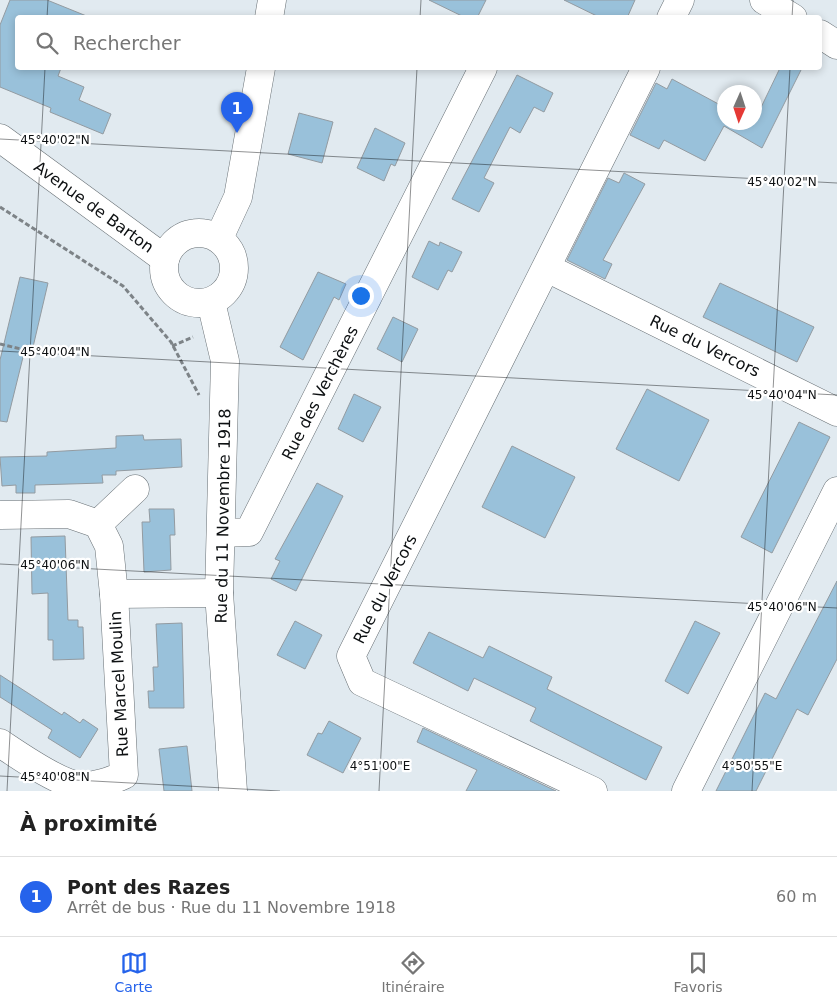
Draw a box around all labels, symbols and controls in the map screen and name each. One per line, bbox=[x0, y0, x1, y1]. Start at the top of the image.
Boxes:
search box bbox=[15, 15, 822, 70]
icon: search bbox=[33, 29, 61, 57]
text: Rechercher bbox=[73, 32, 181, 54]
north arrow bbox=[717, 85, 762, 130]
pin: 1 bbox=[221, 92, 253, 133]
text: 45°40'02"N bbox=[20, 133, 90, 147]
street label: Avenue de Barton bbox=[30, 157, 158, 257]
text: 45°40'02"N bbox=[747, 175, 817, 189]
your location bbox=[348, 283, 374, 309]
street label: Rue du Vercors bbox=[647, 311, 763, 381]
street label: Rue des Verchères bbox=[278, 323, 362, 463]
text: 45°40'04"N bbox=[20, 345, 90, 359]
text: 45°40'04"N bbox=[747, 388, 817, 402]
street label: Rue du 11 Novembre 1918 bbox=[212, 408, 234, 624]
street label: Rue du Vercors bbox=[349, 531, 421, 647]
text: 45°40'06"N bbox=[20, 558, 90, 572]
text: 45°40'06"N bbox=[747, 600, 817, 614]
street label: Rue Marcel Moulin bbox=[106, 610, 132, 758]
text: 4°51'00"E bbox=[350, 759, 410, 773]
text: 4°50'55"E bbox=[722, 759, 782, 773]
text: 45°40'08"N bbox=[20, 770, 90, 784]
text: À proximité bbox=[20, 812, 157, 836]
text: Pont des Razes bbox=[67, 876, 230, 898]
text: 1 bbox=[30, 887, 42, 906]
text: 60 m bbox=[776, 887, 817, 906]
text: Arrêt de bus · Rue du 11 Novembre 1918 bbox=[67, 898, 396, 917]
tab: Carte bbox=[114, 949, 153, 995]
tab: Itinéraire bbox=[381, 949, 445, 995]
tab: Favoris bbox=[673, 949, 723, 995]

